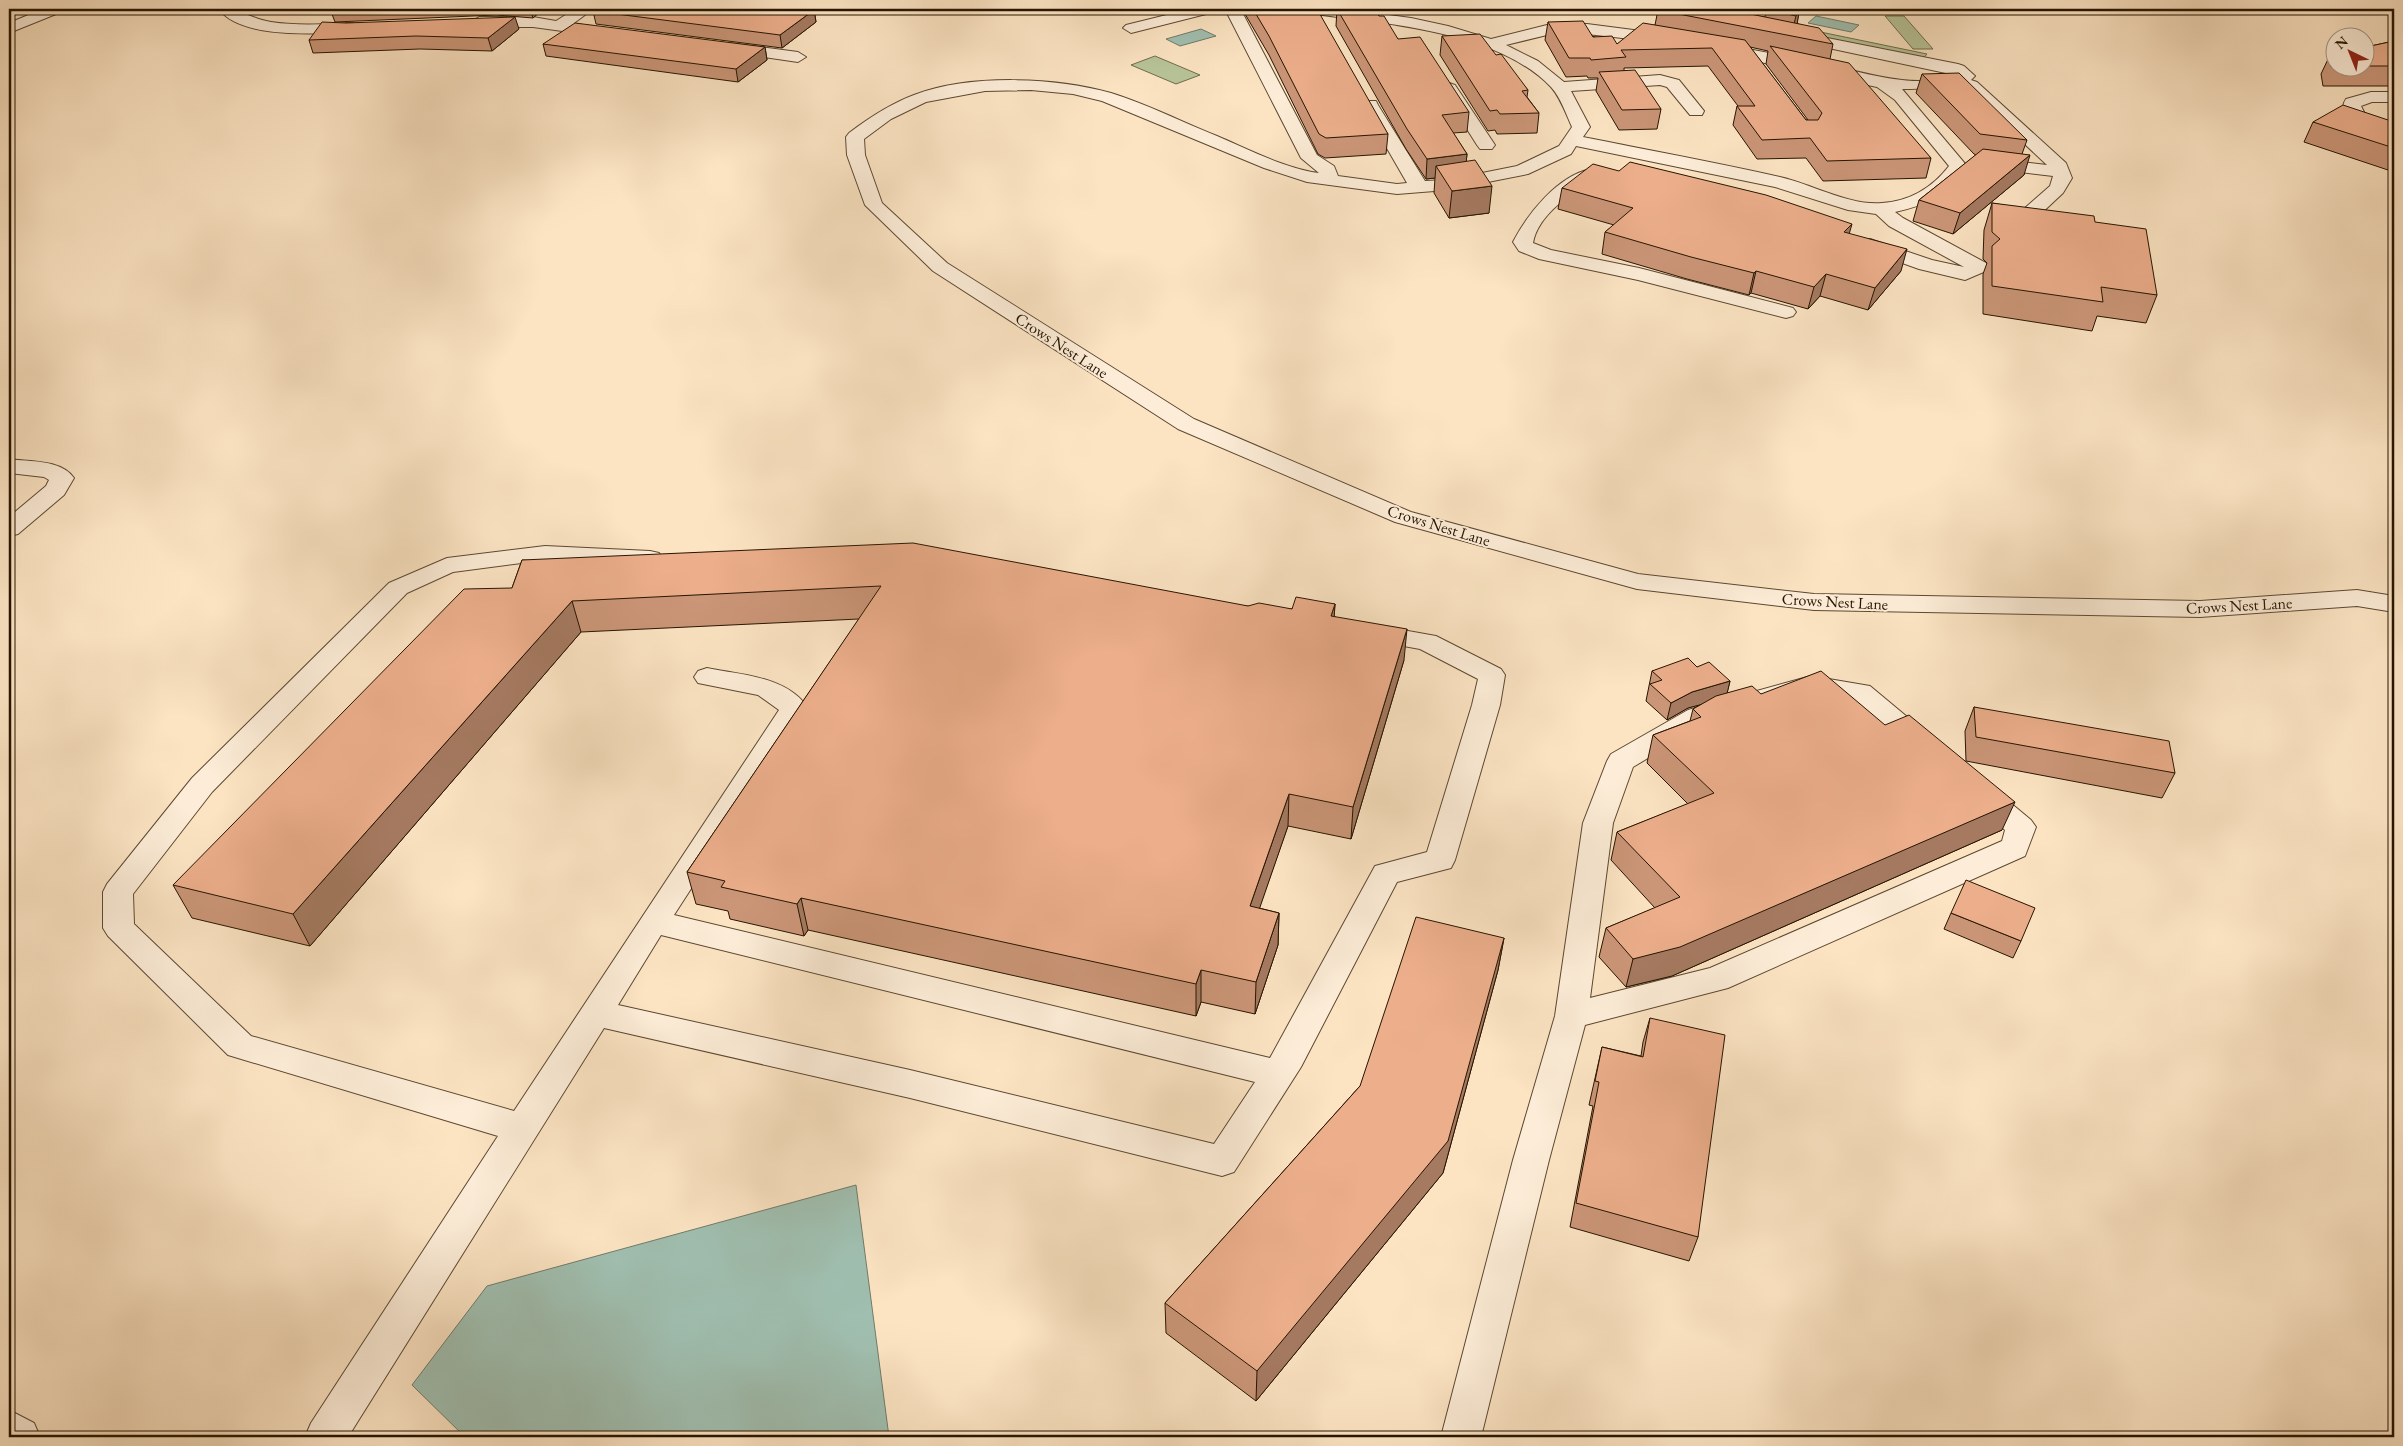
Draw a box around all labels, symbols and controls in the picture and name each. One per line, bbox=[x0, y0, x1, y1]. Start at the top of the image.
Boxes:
north arrow bbox=[2326, 28, 2376, 78]
text: N bbox=[2331, 32, 2352, 53]
street label: Crows Nest Lane bbox=[1011, 308, 1112, 383]
street label: Crows Nest Lane bbox=[1385, 500, 1493, 551]
street label: Crows Nest Lane bbox=[1781, 588, 1889, 615]
street label: Crows Nest Lane bbox=[2185, 592, 2293, 619]

